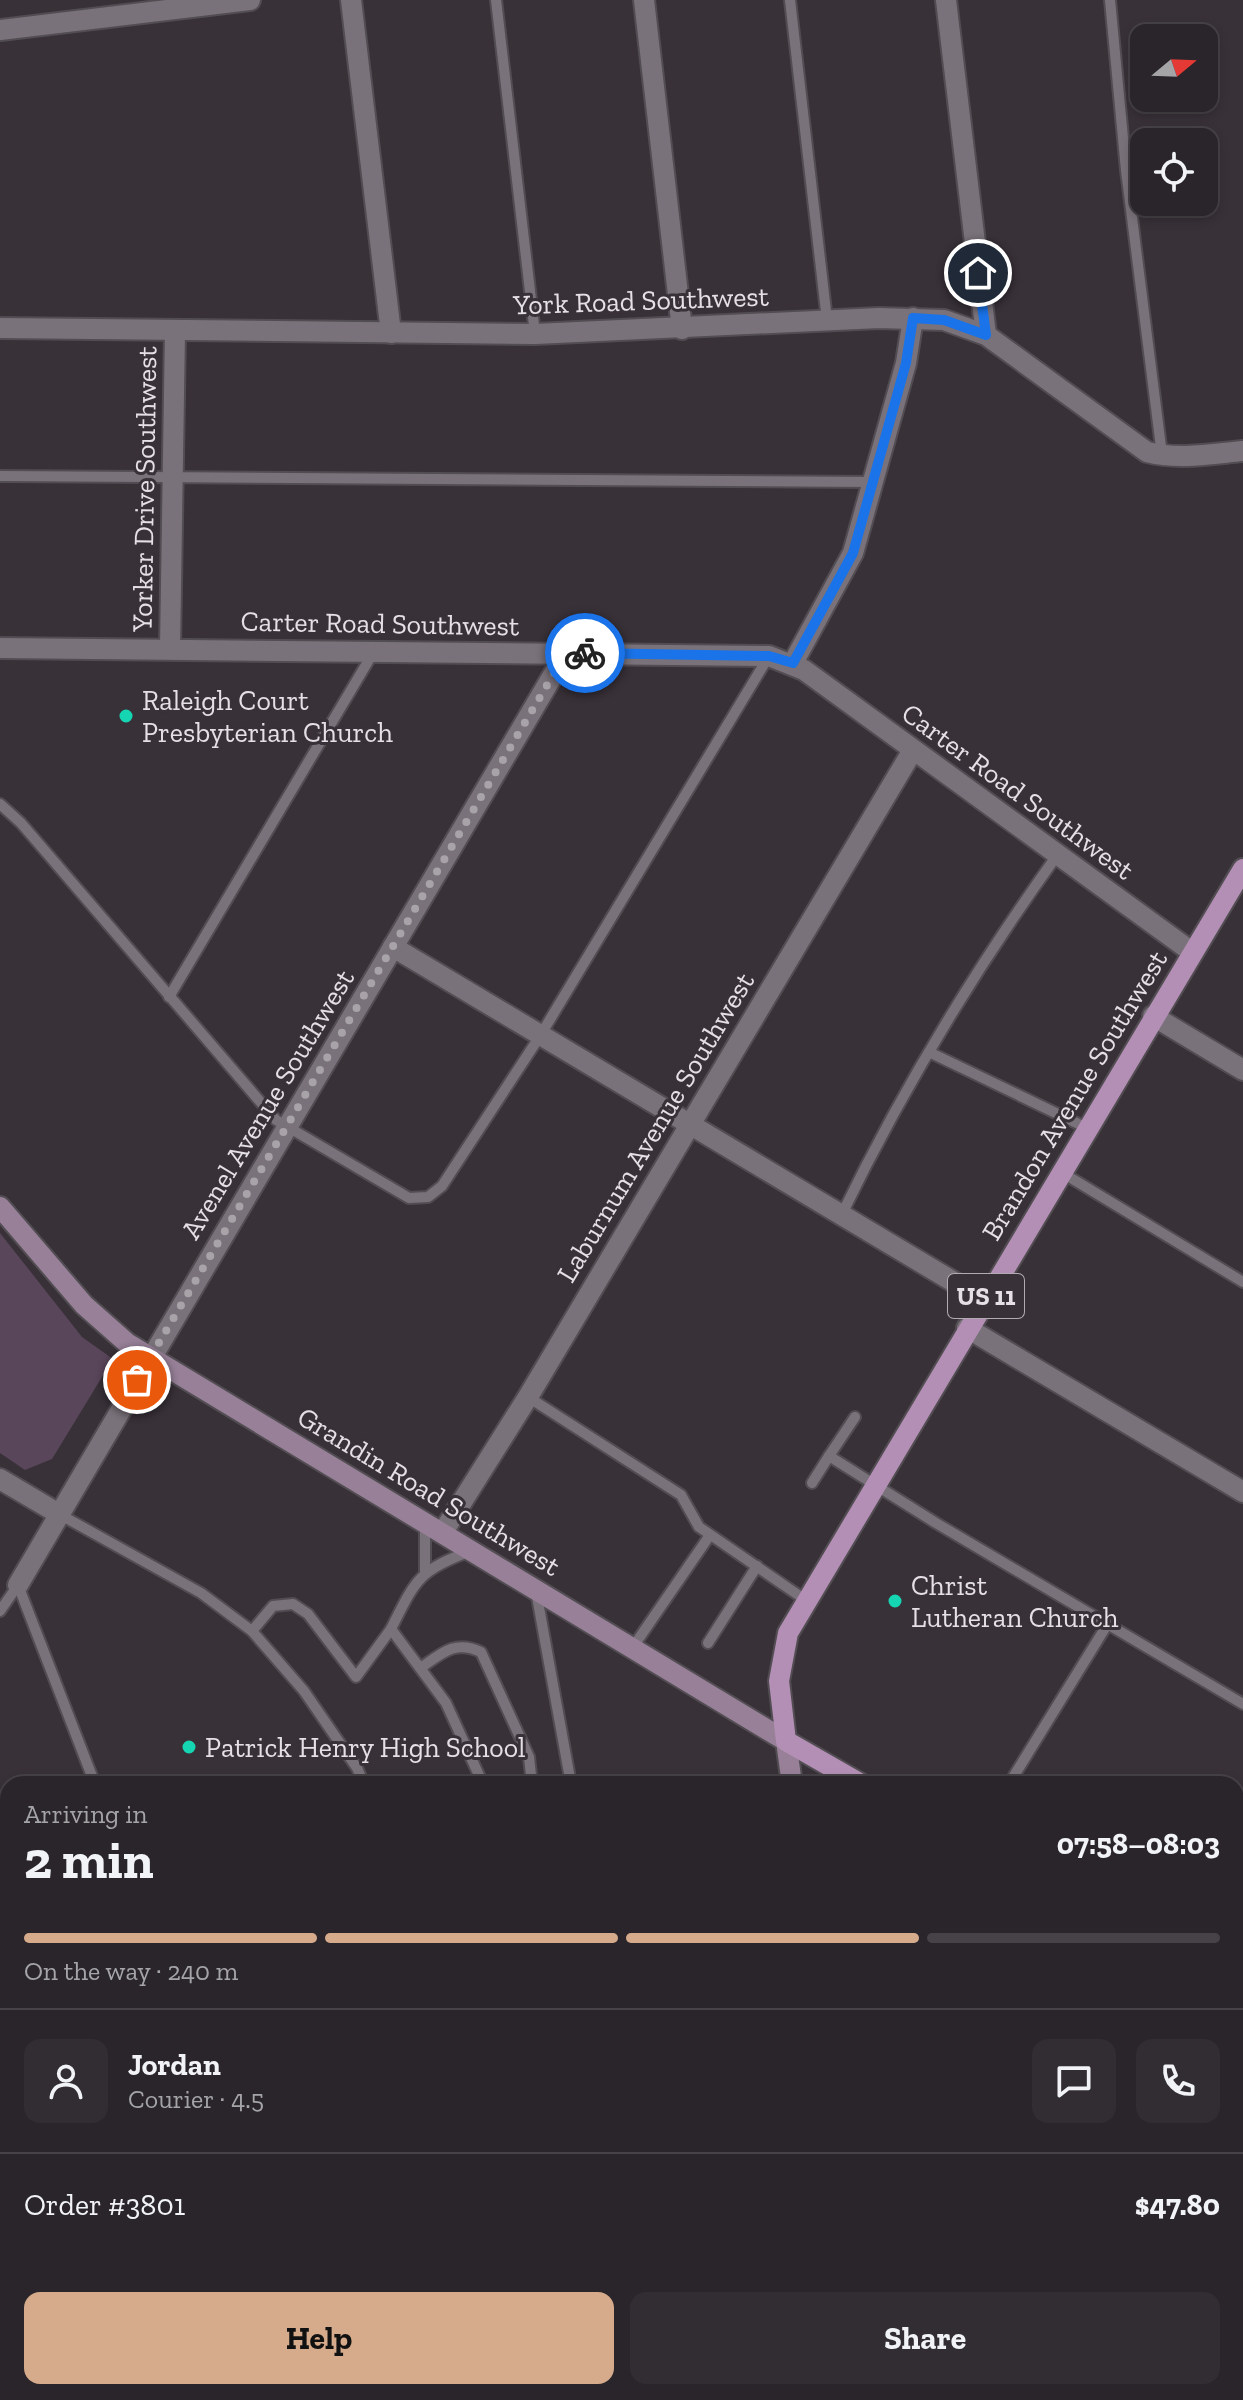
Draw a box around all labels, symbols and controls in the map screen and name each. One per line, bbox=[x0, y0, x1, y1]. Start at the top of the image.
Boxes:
north arrow bbox=[1130, 24, 1218, 112]
map controls bbox=[1130, 24, 1218, 216]
button: locate bbox=[1130, 128, 1218, 216]
pin bbox=[944, 239, 1012, 307]
icon: home bbox=[956, 251, 1000, 295]
street label: York Road Southwest bbox=[512, 280, 770, 321]
street label: Yorker Drive Southwest bbox=[125, 345, 164, 633]
street label: Carter Road Southwest bbox=[240, 605, 520, 642]
courier bbox=[545, 613, 625, 693]
icon: bike bbox=[563, 631, 607, 675]
place label: Raleigh Court Presbyterian Church bbox=[142, 684, 393, 749]
street label: Carter Road Southwest bbox=[895, 696, 1141, 887]
marker: Raleigh Court Presbyterian Church bbox=[117, 707, 135, 725]
street label: Brandon Avenue Southwest bbox=[975, 944, 1174, 1246]
street label: Avenel Avenue Southwest bbox=[174, 963, 361, 1245]
street label: Laburnum Avenue Southwest bbox=[550, 966, 761, 1288]
road number: US 11 bbox=[948, 1274, 1024, 1318]
pin bbox=[103, 1346, 171, 1414]
icon: bag bbox=[115, 1358, 159, 1402]
street label: Grandin Road Southwest bbox=[292, 1400, 566, 1583]
place label: Christ Lutheran Church bbox=[911, 1569, 1119, 1634]
marker: Christ Lutheran Church bbox=[886, 1592, 904, 1610]
place label: Patrick Henry High School bbox=[205, 1731, 526, 1764]
marker: Patrick Henry High School bbox=[180, 1738, 198, 1756]
text: Arriving in bbox=[24, 1798, 147, 1830]
text: 07:58–08:03 bbox=[1057, 1826, 1220, 1862]
text: 2 min bbox=[24, 1829, 154, 1891]
text: On the way · 240 m bbox=[24, 1955, 238, 1987]
button: person bbox=[24, 2039, 108, 2123]
button: chat bbox=[1032, 2039, 1116, 2123]
button: phone bbox=[1136, 2039, 1220, 2123]
text: Jordan bbox=[128, 2047, 221, 2083]
text: Courier · 4.5 bbox=[128, 2083, 264, 2115]
text: Order #3801 bbox=[24, 2187, 185, 2223]
text: $47.80 bbox=[1135, 2187, 1220, 2223]
button: Help bbox=[24, 2292, 614, 2384]
button: Share bbox=[630, 2292, 1220, 2384]

